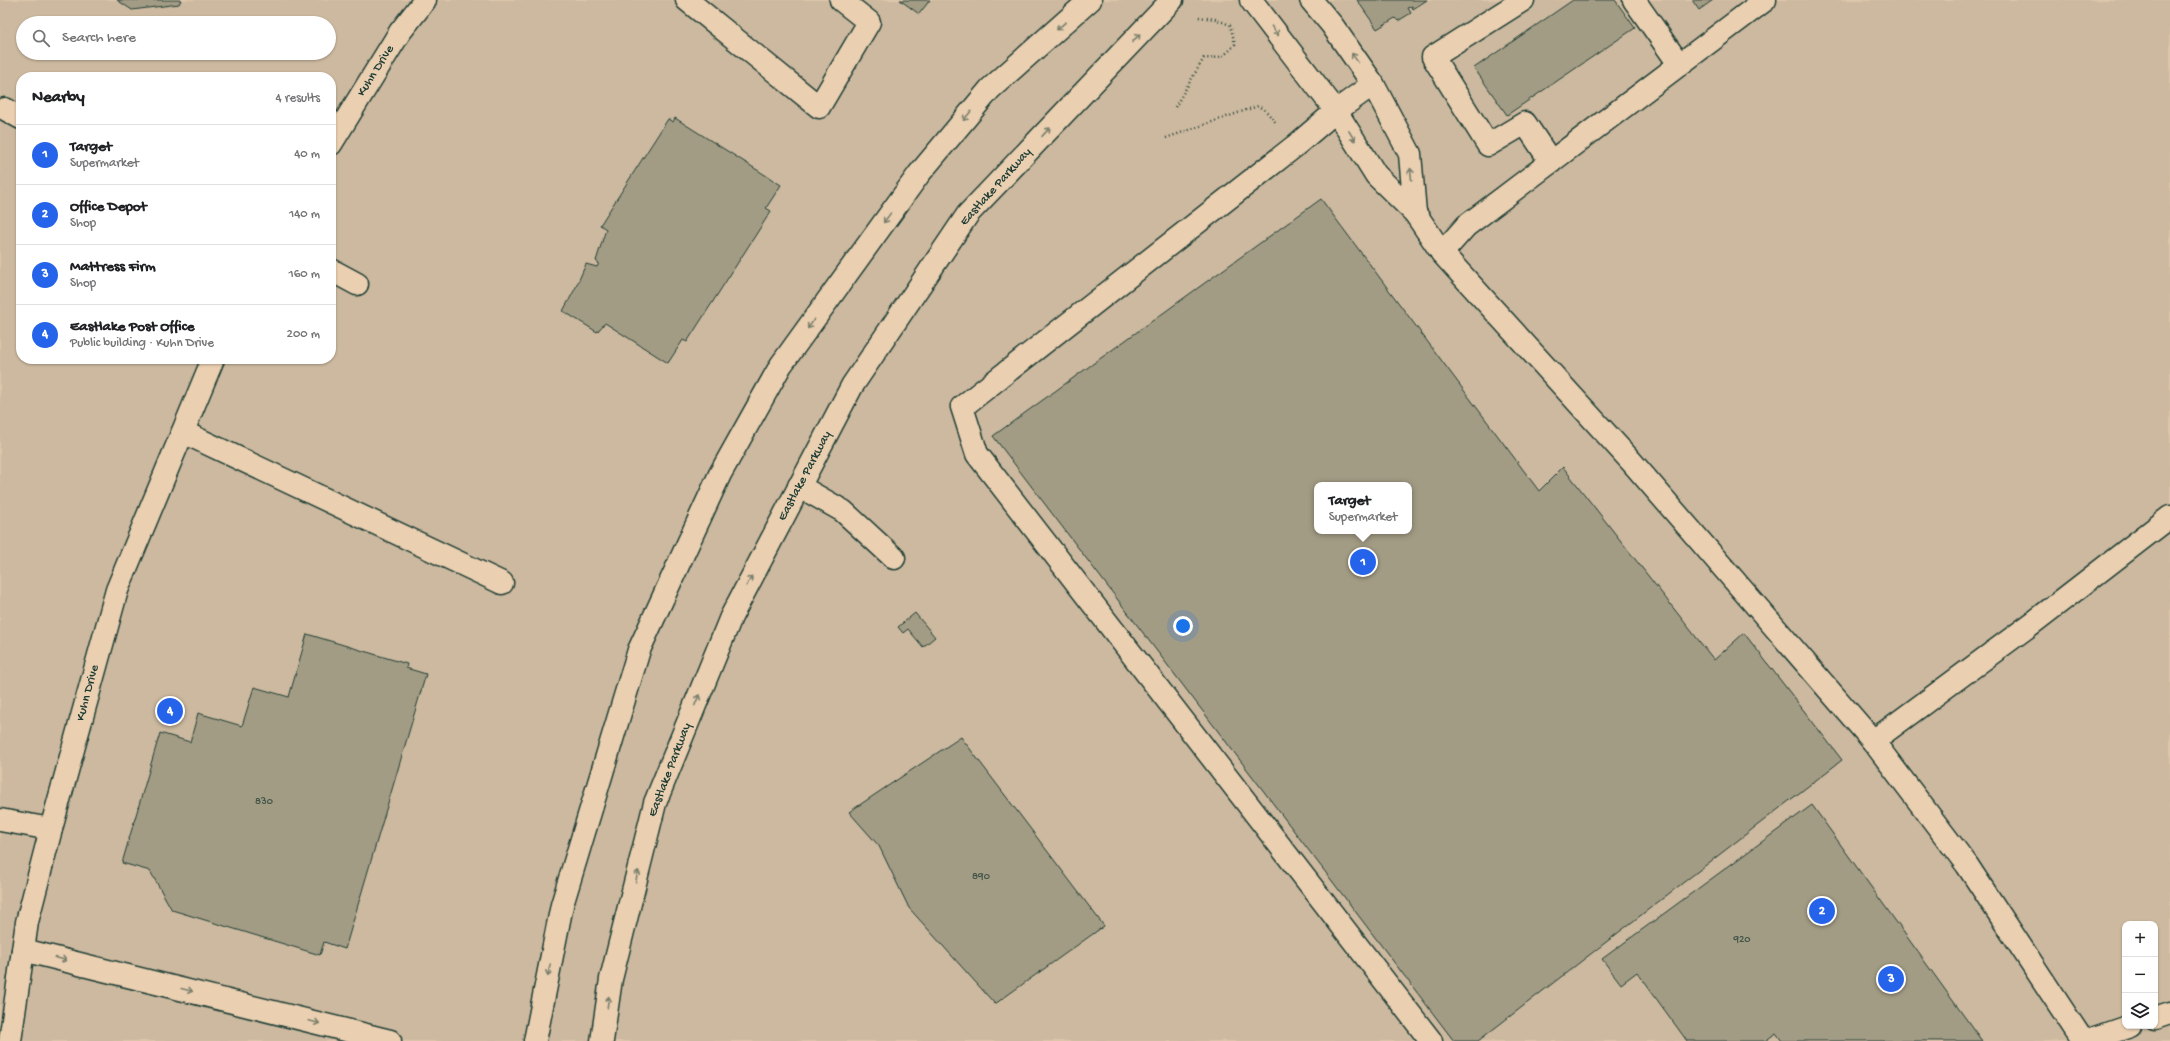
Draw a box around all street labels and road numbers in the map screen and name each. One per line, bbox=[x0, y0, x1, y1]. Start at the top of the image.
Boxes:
street label: Kuhn Drive bbox=[354, 42, 398, 100]
street label: Eastlake Parkway bbox=[957, 145, 1035, 229]
street label: Eastlake Parkway bbox=[775, 428, 835, 523]
street label: Kuhn Drive bbox=[73, 663, 103, 723]
street label: Eastlake Parkway bbox=[645, 720, 695, 819]

